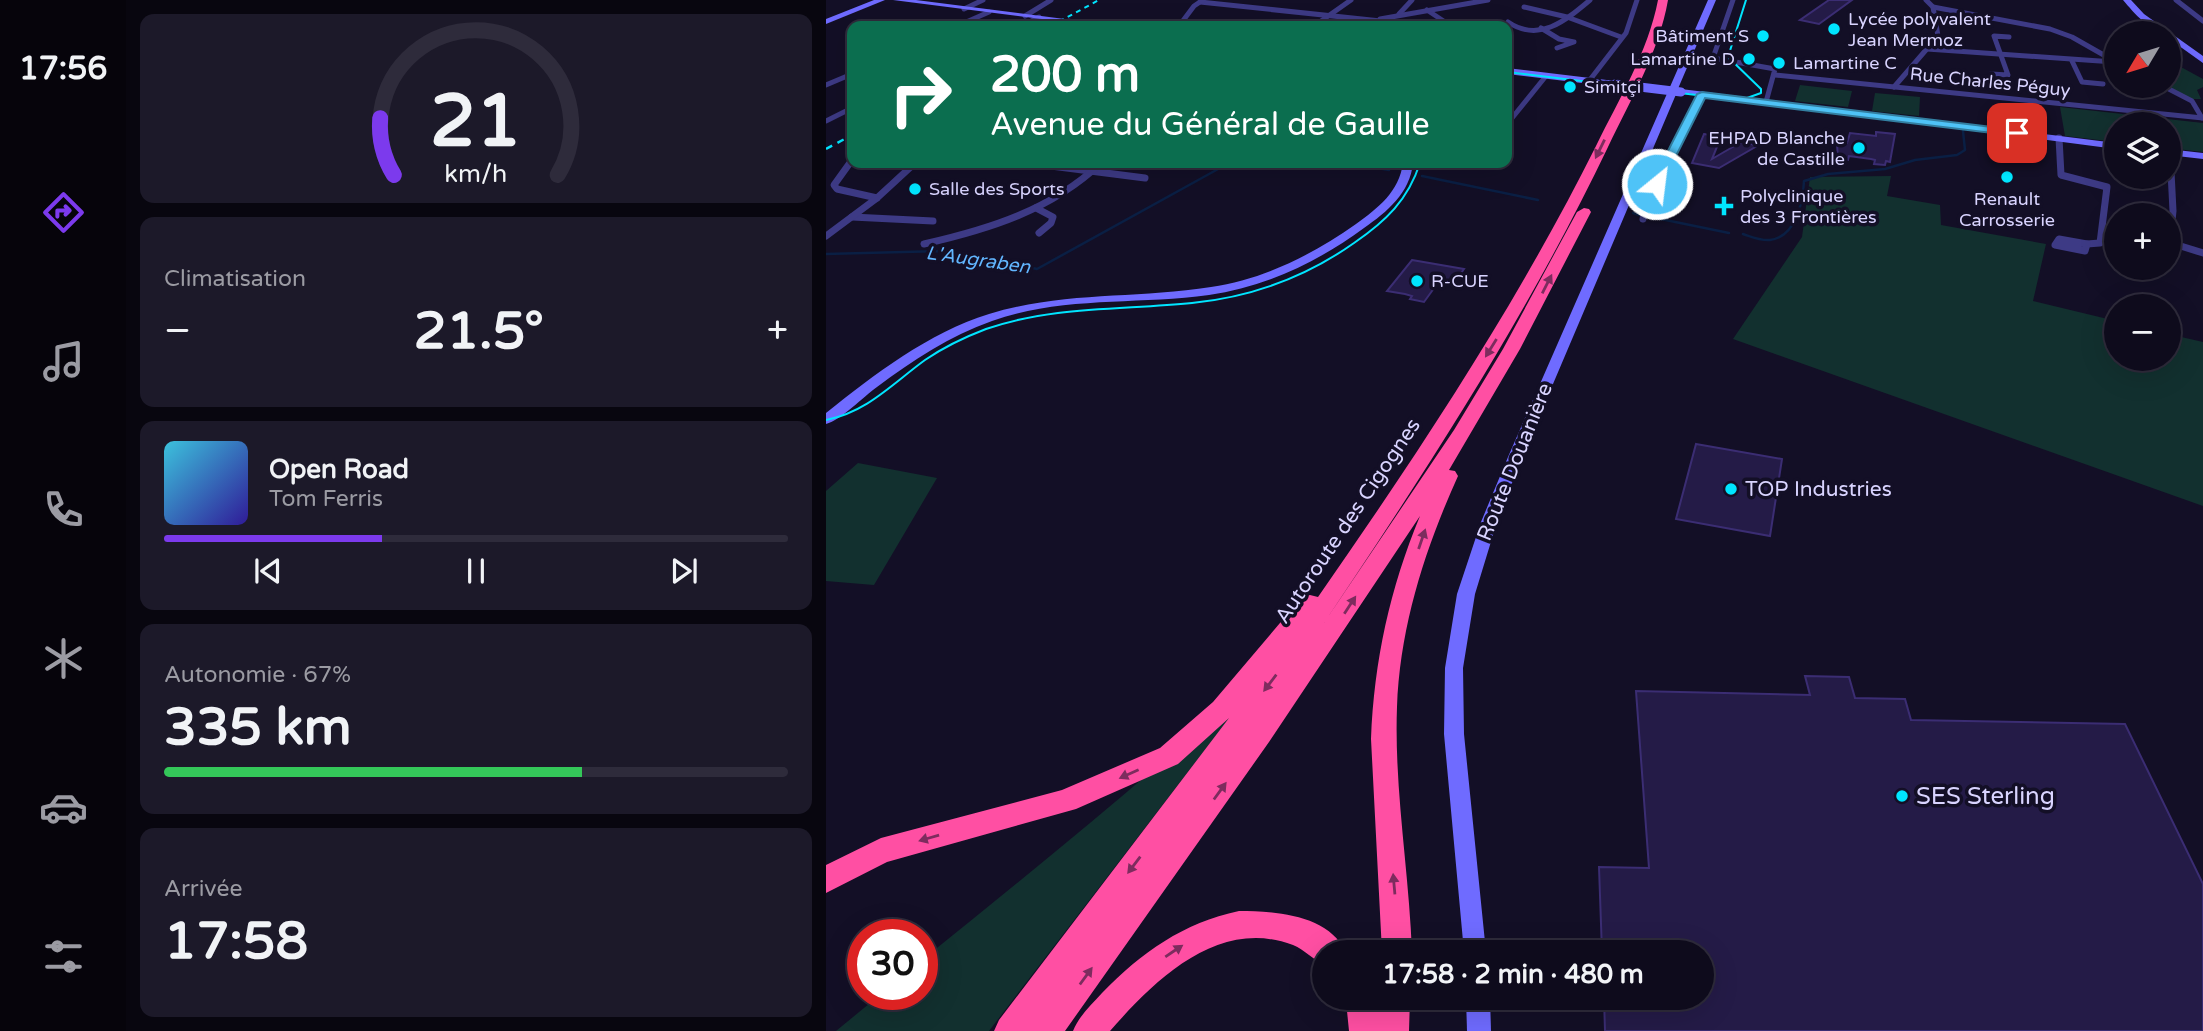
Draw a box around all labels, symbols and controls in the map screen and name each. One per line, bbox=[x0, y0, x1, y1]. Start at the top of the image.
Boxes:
place label: Lycée polyvalent Jean Mermoz bbox=[1848, 8, 1991, 51]
marker: Lycée polyvalent Jean Mermoz bbox=[1826, 21, 1842, 37]
north arrow bbox=[2104, 21, 2180, 98]
map controls bbox=[2104, 21, 2181, 371]
place label: Bâtiment S bbox=[1655, 25, 1749, 47]
marker: Bâtiment S bbox=[1755, 28, 1771, 44]
text: 200 m bbox=[990, 46, 1140, 105]
place label: Lamartine D bbox=[1630, 48, 1735, 70]
icon: right bbox=[875, 49, 966, 140]
text: 17:56 bbox=[19, 50, 107, 88]
marker: Lamartine D bbox=[1741, 51, 1757, 67]
place label: Lamartine C bbox=[1793, 52, 1897, 74]
marker: Lamartine C bbox=[1771, 55, 1787, 71]
street label: Rue Charles Péguy bbox=[1909, 63, 2072, 101]
place label: Simitçi bbox=[1584, 76, 1641, 98]
text: 21 bbox=[430, 78, 522, 166]
marker: Simitçi bbox=[1562, 79, 1578, 95]
pin bbox=[1987, 103, 2047, 163]
text: Avenue du Général de Gaulle bbox=[990, 106, 1430, 144]
button: layers bbox=[2104, 112, 2181, 189]
icon: arrive bbox=[1998, 114, 2036, 152]
place label: EHPAD Blanche de Castille bbox=[1708, 127, 1845, 170]
one-way arrow bbox=[1595, 139, 1606, 159]
marker: EHPAD Blanche de Castille bbox=[1851, 140, 1867, 156]
position arrow bbox=[1620, 147, 1694, 221]
text: km/h bbox=[445, 159, 507, 189]
marker: Renault Carrosserie bbox=[1999, 169, 2015, 185]
place label: Salle des Sports bbox=[929, 178, 1065, 200]
marker: Salle des Sports bbox=[907, 181, 923, 197]
place label: Polyclinique des 3 Frontières bbox=[1740, 185, 1877, 228]
icon: directions bbox=[39, 188, 88, 237]
place label: Renault Carrosserie bbox=[1959, 188, 2055, 231]
marker: Polyclinique des 3 Frontières bbox=[1714, 196, 1734, 216]
button: + bbox=[2104, 203, 2181, 280]
water label: L'Augraben bbox=[925, 242, 1032, 278]
text: Climatisation bbox=[164, 265, 306, 293]
place label: R-CUE bbox=[1431, 270, 1489, 292]
marker: R-CUE bbox=[1409, 273, 1425, 289]
one-way arrow bbox=[1541, 274, 1553, 294]
button: − bbox=[2104, 294, 2181, 371]
text: 21.5° bbox=[414, 300, 544, 363]
text: − bbox=[164, 308, 191, 354]
text: + bbox=[767, 308, 788, 354]
icon: music bbox=[39, 337, 88, 386]
one-way arrow bbox=[1484, 339, 1497, 358]
street label: Route Douanière bbox=[1472, 379, 1558, 545]
street label: Autoroute des Cigognes bbox=[1270, 414, 1426, 628]
text: Open Road bbox=[269, 454, 409, 485]
place label: TOP Industries bbox=[1745, 477, 1892, 502]
marker: TOP Industries bbox=[1723, 481, 1739, 497]
icon: phone bbox=[39, 485, 88, 534]
text: Tom Ferris bbox=[269, 485, 383, 513]
one-way arrow bbox=[1416, 528, 1427, 549]
icon: previous bbox=[249, 552, 287, 590]
icon: pause bbox=[457, 552, 495, 590]
icon: next bbox=[665, 552, 703, 590]
one-way arrow bbox=[1343, 596, 1357, 614]
icon: climate bbox=[39, 634, 88, 683]
text: Autonomie · 67% bbox=[164, 661, 351, 689]
one-way arrow bbox=[1264, 674, 1278, 692]
text: 335 km bbox=[164, 696, 352, 759]
one-way arrow bbox=[1119, 768, 1139, 780]
one-way arrow bbox=[1212, 782, 1226, 800]
place label: SES Sterling bbox=[1916, 782, 2055, 811]
icon: car bbox=[39, 783, 88, 832]
marker: SES Sterling bbox=[1894, 788, 1910, 804]
one-way arrow bbox=[917, 833, 939, 844]
one-way arrow bbox=[1127, 856, 1141, 874]
one-way arrow bbox=[1388, 873, 1399, 895]
text: Arrivée bbox=[164, 875, 242, 903]
text: 17:58 bbox=[164, 910, 308, 973]
speed limit sign: 30 bbox=[847, 919, 938, 1010]
icon: filters bbox=[39, 932, 88, 981]
one-way arrow bbox=[1165, 944, 1183, 958]
text: 17:58 · 2 min · 480 m bbox=[1382, 959, 1644, 990]
one-way arrow bbox=[1079, 967, 1093, 985]

